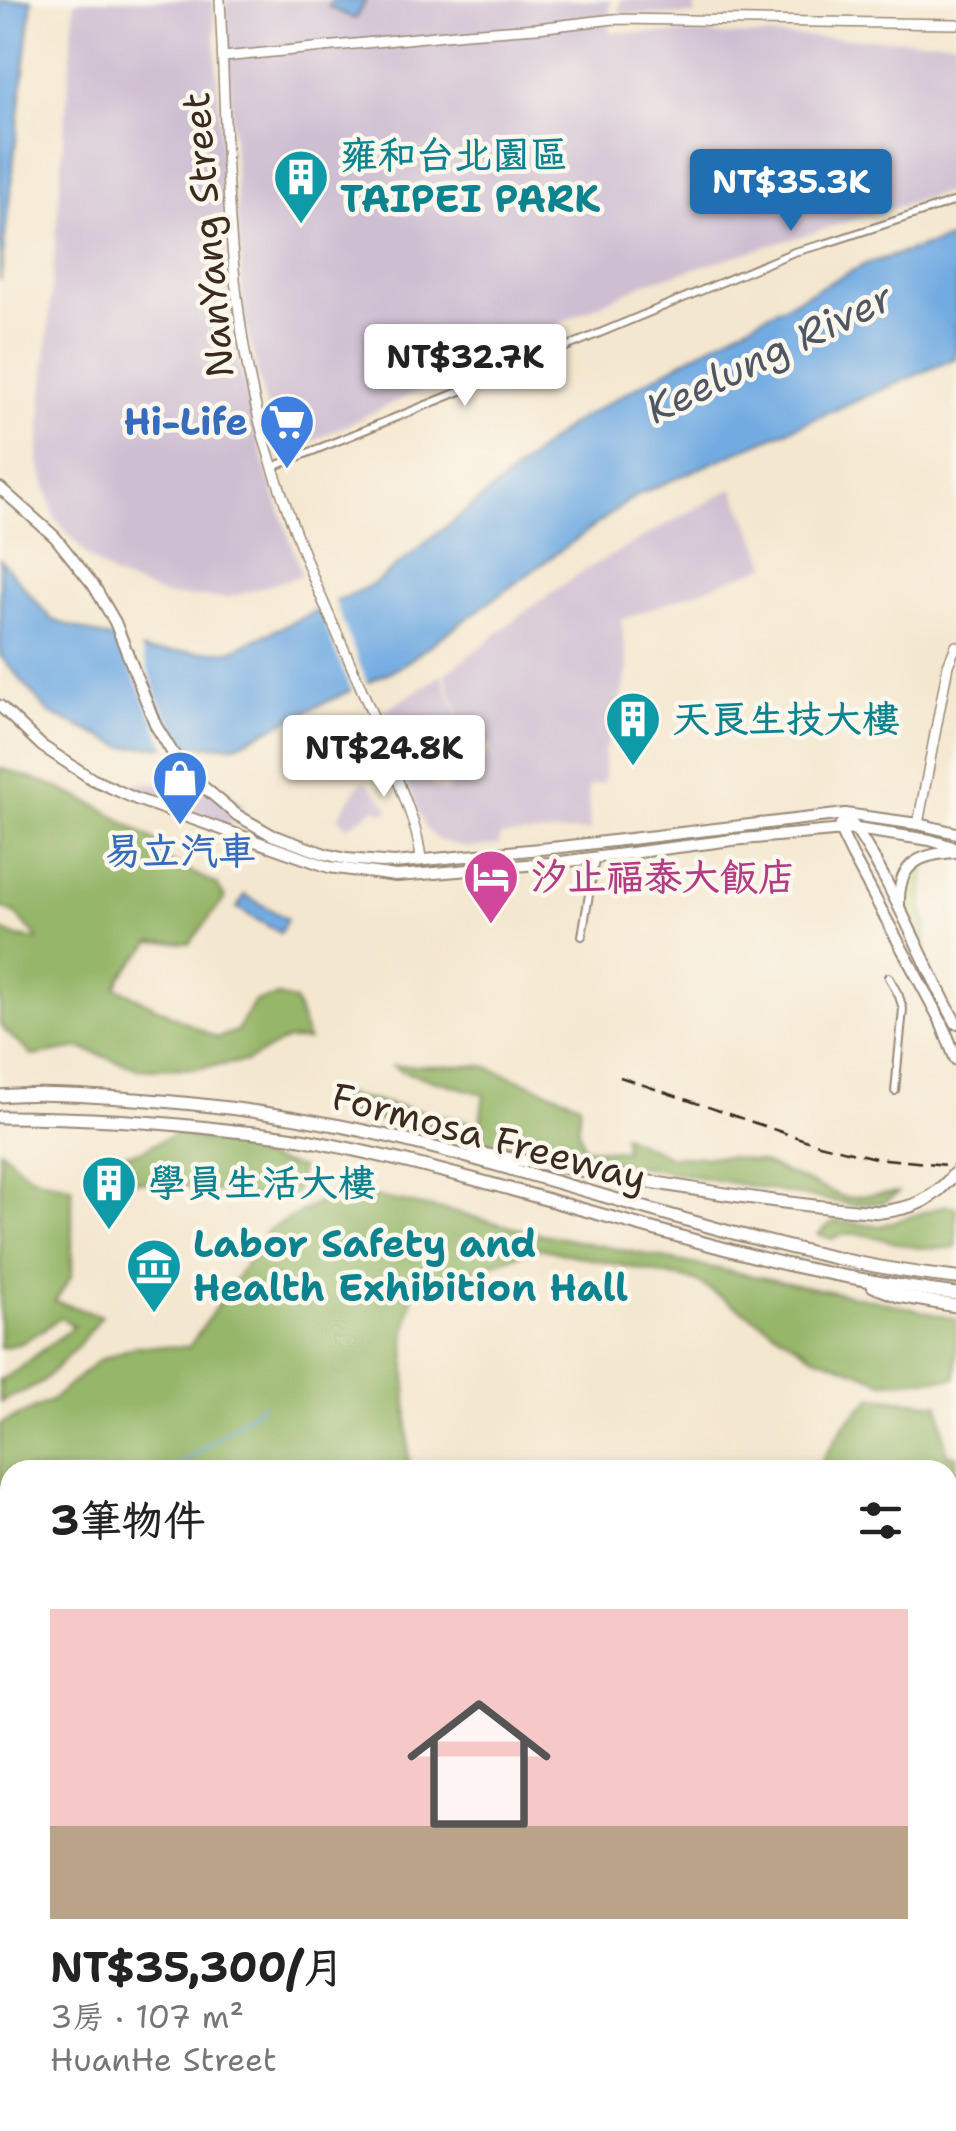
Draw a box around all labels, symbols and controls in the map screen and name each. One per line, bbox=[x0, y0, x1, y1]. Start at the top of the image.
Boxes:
street label: NanYang Street bbox=[170, 90, 245, 380]
place label: 雍和台北園區 TAIPEI PARK bbox=[340, 129, 600, 224]
building icon: 雍和台北園區 TAIPEI PARK bbox=[271, 147, 331, 226]
pin: NT$35.3K bbox=[688, 149, 894, 234]
text: NT$35.3K bbox=[712, 160, 870, 203]
water label: Keelung River bbox=[637, 269, 902, 436]
pin: NT$32.7K bbox=[362, 324, 568, 409]
text: NT$32.7K bbox=[386, 335, 544, 378]
supermarket icon: Hi-Life bbox=[257, 392, 317, 471]
place label: Hi-Life bbox=[123, 396, 248, 447]
building icon: 天良生技大樓 bbox=[603, 689, 663, 768]
place label: 天良生技大樓 bbox=[672, 693, 900, 744]
pin: NT$24.8K bbox=[281, 715, 487, 800]
text: NT$24.8K bbox=[305, 726, 463, 769]
shop icon: 易立汽車 bbox=[150, 748, 210, 827]
place label: 易立汽車 bbox=[104, 825, 256, 876]
hotel icon: 汐止福泰大飯店 bbox=[461, 847, 521, 926]
place label: 汐止福泰大飯店 bbox=[530, 851, 796, 902]
street label: Formosa Freeway bbox=[326, 1070, 652, 1203]
building icon: 學員生活大樓 bbox=[79, 1153, 139, 1232]
place label: 學員生活大樓 bbox=[148, 1157, 376, 1208]
place label: Labor Safety and Health Exhibition Hall bbox=[193, 1218, 628, 1313]
museum icon: Labor Safety and Health Exhibition Hall bbox=[124, 1236, 184, 1315]
text: 3筆物件 bbox=[50, 1492, 205, 1548]
icon: filters bbox=[853, 1493, 908, 1548]
icon: home bbox=[389, 1674, 569, 1854]
text: NT$35,300/月 bbox=[50, 1939, 345, 1995]
text: 3房 · 107 m² bbox=[50, 1995, 244, 2038]
text: HuanHe Street bbox=[50, 2038, 277, 2081]

